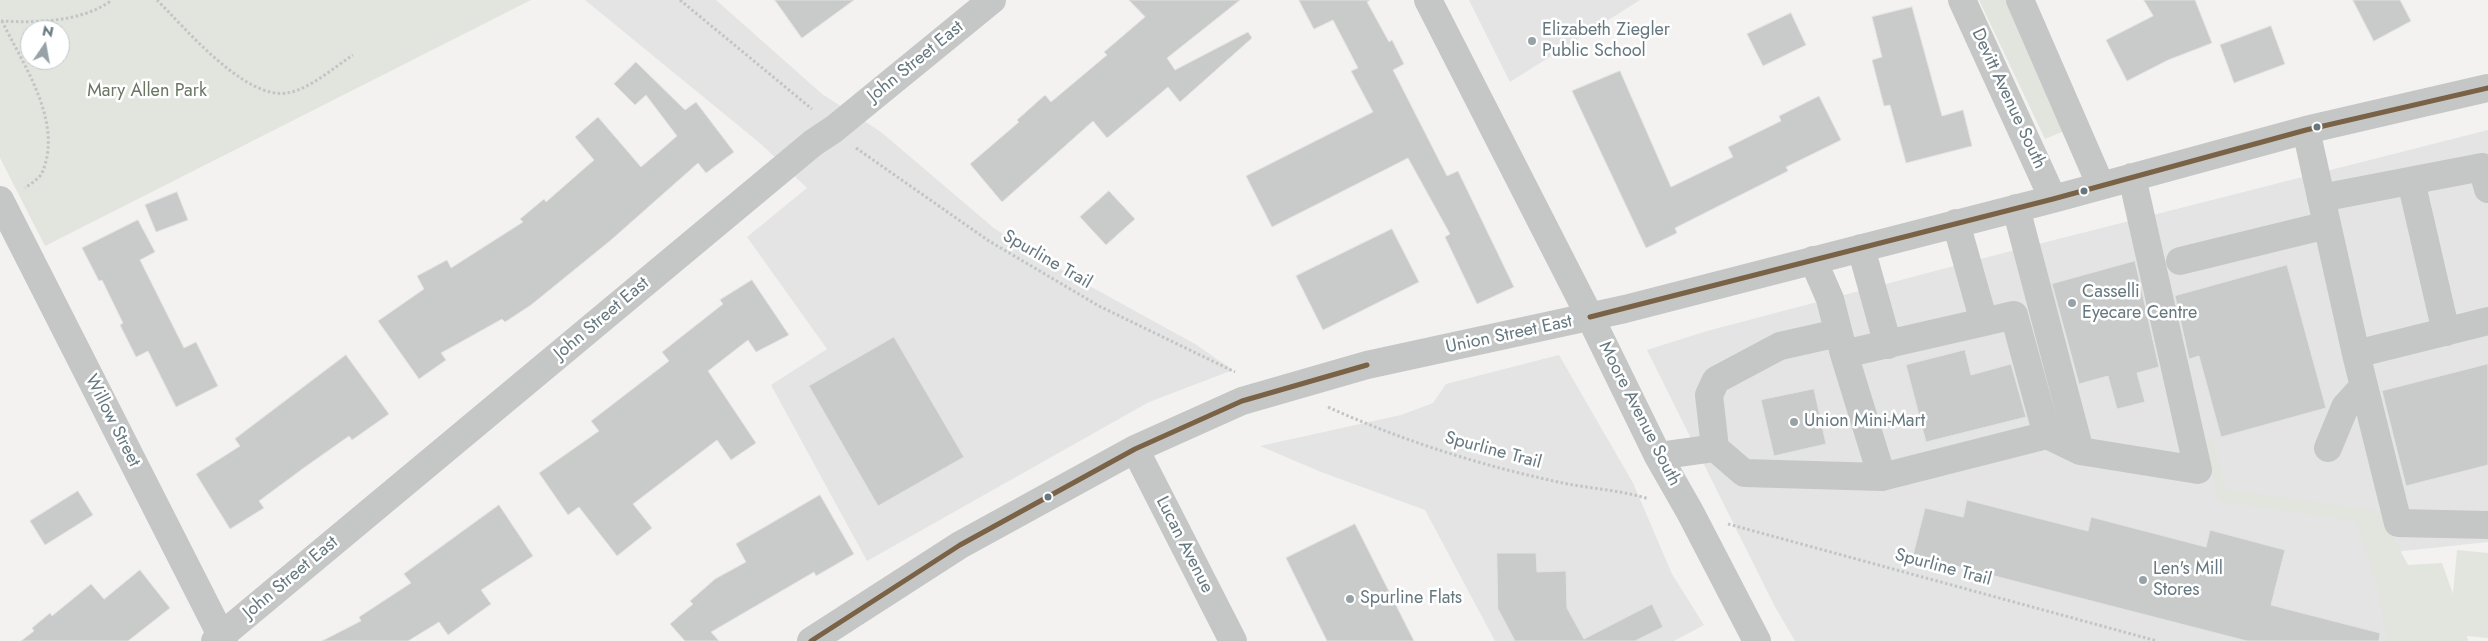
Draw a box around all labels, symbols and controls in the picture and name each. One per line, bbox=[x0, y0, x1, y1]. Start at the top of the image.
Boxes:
street label: John Street East bbox=[864, 17, 968, 107]
north arrow bbox=[20, 20, 70, 70]
text: N bbox=[40, 20, 55, 42]
place label: Elizabeth Ziegler Public School bbox=[1542, 20, 1670, 62]
street label: Devitt Avenue South bbox=[1966, 25, 2050, 173]
marker: Elizabeth Ziegler Public School bbox=[1526, 35, 1538, 47]
park label: Mary Allen Park bbox=[87, 81, 207, 103]
unlabelled marker bbox=[2312, 122, 2322, 132]
unlabelled marker bbox=[2079, 186, 2089, 196]
street label: Spurline Trail bbox=[999, 226, 1095, 294]
street label: John Street East bbox=[550, 273, 654, 365]
place label: Casselli Eyecare Centre bbox=[2082, 282, 2197, 324]
marker: Casselli Eyecare Centre bbox=[2066, 297, 2078, 309]
street label: Union Street East bbox=[1444, 311, 1574, 359]
street label: Moore Avenue South bbox=[1593, 338, 1685, 490]
street label: Willow Street bbox=[79, 371, 145, 471]
place label: Union Mini-Mart bbox=[1804, 411, 1925, 433]
marker: Union Mini-Mart bbox=[1788, 416, 1800, 428]
street label: Spurline Trail bbox=[1442, 428, 1544, 474]
unlabelled marker bbox=[1043, 492, 1053, 502]
street label: Lucan Avenue bbox=[1150, 493, 1218, 597]
street label: John Street East bbox=[239, 532, 343, 624]
street label: Spurline Trail bbox=[1892, 545, 1994, 591]
place label: Len's Mill Stores bbox=[2153, 559, 2223, 602]
marker: Len's Mill Stores bbox=[2137, 574, 2149, 586]
place label: Spurline Flats bbox=[1360, 588, 1462, 610]
marker: Spurline Flats bbox=[1344, 593, 1356, 605]

